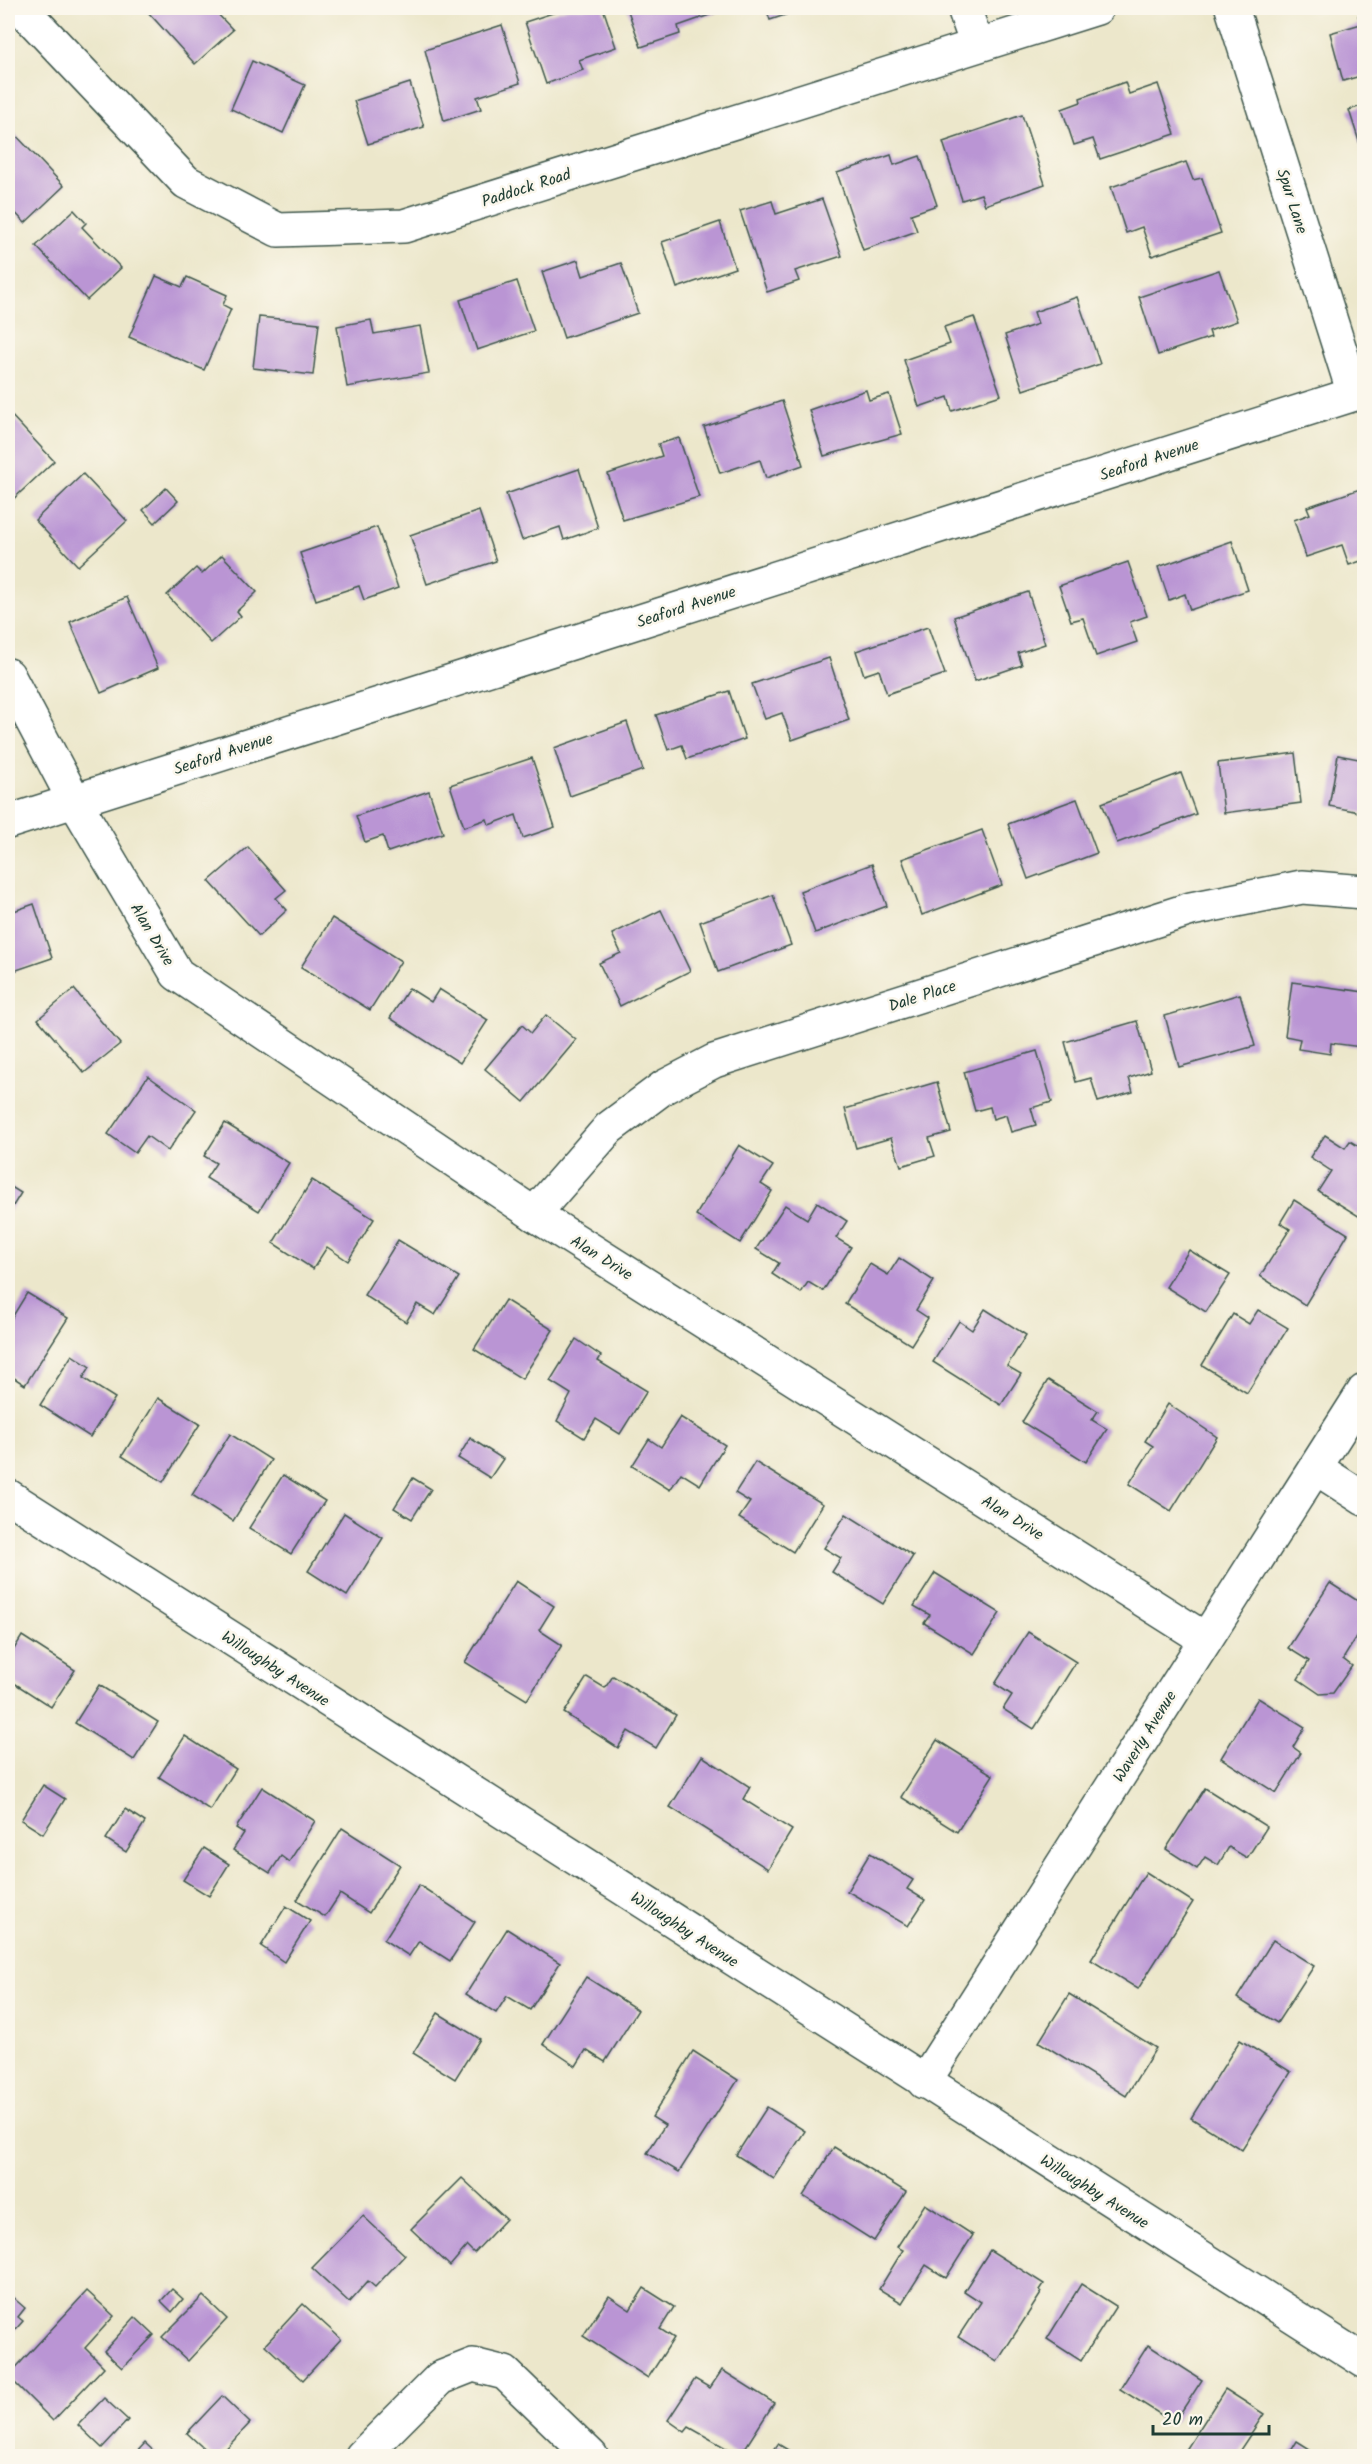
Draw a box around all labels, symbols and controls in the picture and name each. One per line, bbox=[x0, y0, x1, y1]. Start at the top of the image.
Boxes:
street label: Paddock Road bbox=[479, 162, 575, 215]
street label: Spur Lane bbox=[1269, 165, 1314, 237]
street label: Seaford Avenue bbox=[1096, 433, 1202, 488]
street label: Seaford Avenue bbox=[633, 580, 739, 635]
street label: Seaford Avenue bbox=[170, 727, 276, 782]
street label: Alan Drive bbox=[123, 899, 180, 971]
street label: Dale Place bbox=[885, 974, 960, 1019]
street label: Alan Drive bbox=[565, 1229, 637, 1287]
street label: Alan Drive bbox=[976, 1489, 1048, 1547]
street label: Willoughby Avenue bbox=[216, 1625, 334, 1714]
street label: Waverly Avenue bbox=[1107, 1686, 1183, 1788]
street label: Willoughby Avenue bbox=[625, 1886, 743, 1975]
street label: Willoughby Avenue bbox=[1035, 2149, 1154, 2236]
scale bar bbox=[1153, 2398, 1268, 2436]
text: 20 m bbox=[1162, 2406, 1203, 2435]

